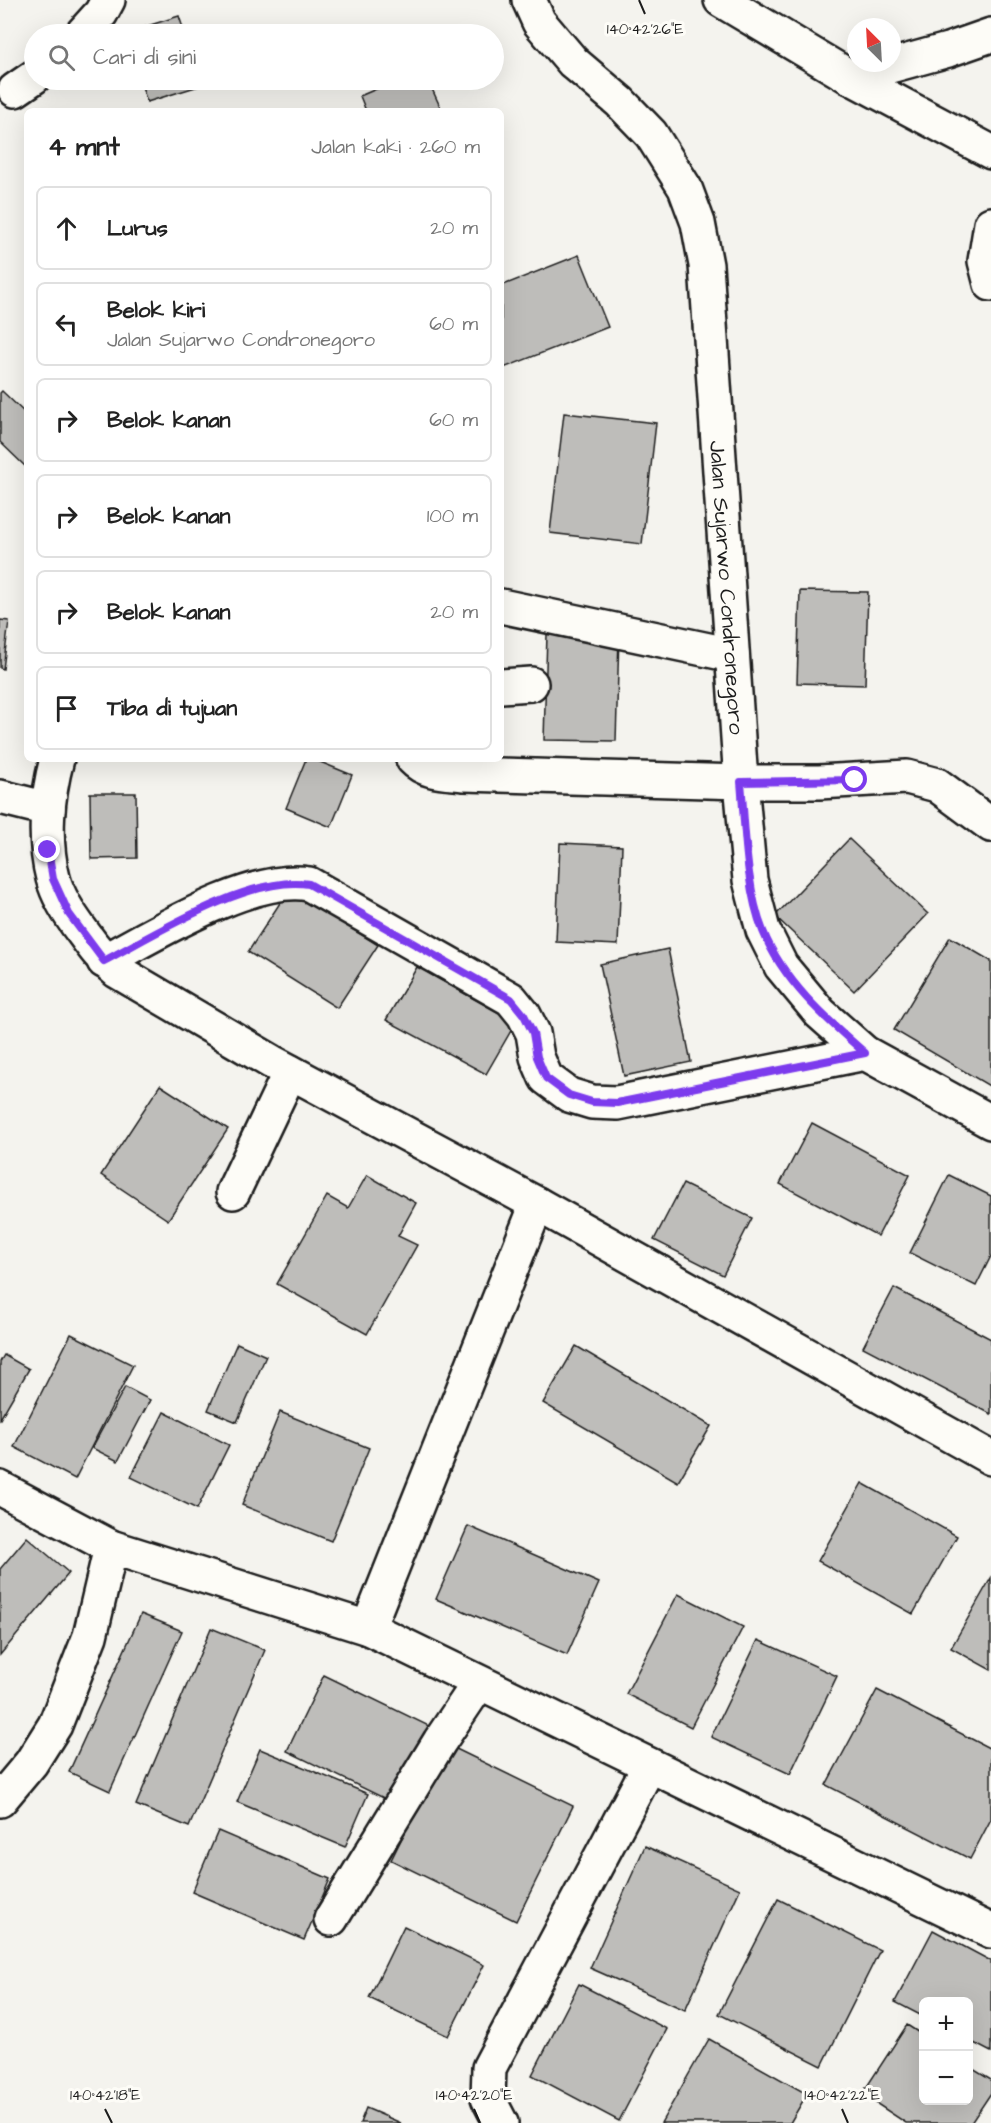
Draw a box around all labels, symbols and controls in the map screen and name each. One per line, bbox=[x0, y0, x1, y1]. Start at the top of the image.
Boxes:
north arrow bbox=[847, 18, 901, 72]
text: 140°42'26"E bbox=[607, 19, 683, 40]
search box bbox=[24, 24, 504, 90]
icon: search bbox=[45, 41, 78, 74]
text: Cari di sini bbox=[93, 42, 196, 73]
text: 4 mnt bbox=[48, 129, 120, 165]
text: Jalan kaki · 260 m bbox=[311, 133, 480, 161]
icon: ahead bbox=[50, 212, 83, 245]
text: Lurus bbox=[107, 213, 168, 244]
text: 20 m bbox=[430, 214, 478, 242]
text: Belok kiri bbox=[107, 295, 205, 326]
icon: left bbox=[50, 308, 83, 341]
text: 60 m bbox=[429, 310, 478, 338]
text: Jalan Sujarwo Condronegoro bbox=[107, 326, 375, 354]
icon: right bbox=[50, 404, 83, 437]
text: Belok kanan bbox=[107, 405, 231, 436]
text: 60 m bbox=[429, 406, 478, 434]
street label: Jalan Sujarwo Condronegoro bbox=[701, 439, 752, 736]
icon: right bbox=[50, 500, 83, 533]
text: Belok kanan bbox=[107, 501, 231, 532]
text: 100 m bbox=[427, 502, 478, 530]
icon: right bbox=[50, 596, 83, 629]
text: Belok kanan bbox=[107, 597, 231, 628]
text: 20 m bbox=[430, 598, 478, 626]
icon: arrive bbox=[50, 692, 83, 725]
text: Tiba di tujuan bbox=[107, 693, 237, 724]
route start bbox=[841, 766, 867, 792]
route end bbox=[34, 836, 60, 862]
map controls bbox=[919, 1997, 973, 2105]
button: + bbox=[919, 1997, 973, 2051]
button: − bbox=[919, 2051, 973, 2105]
text: 140°42'18"E bbox=[70, 2085, 140, 2106]
text: 140°42'20"E bbox=[436, 2085, 512, 2106]
text: 140°42'22"E bbox=[804, 2085, 880, 2106]

